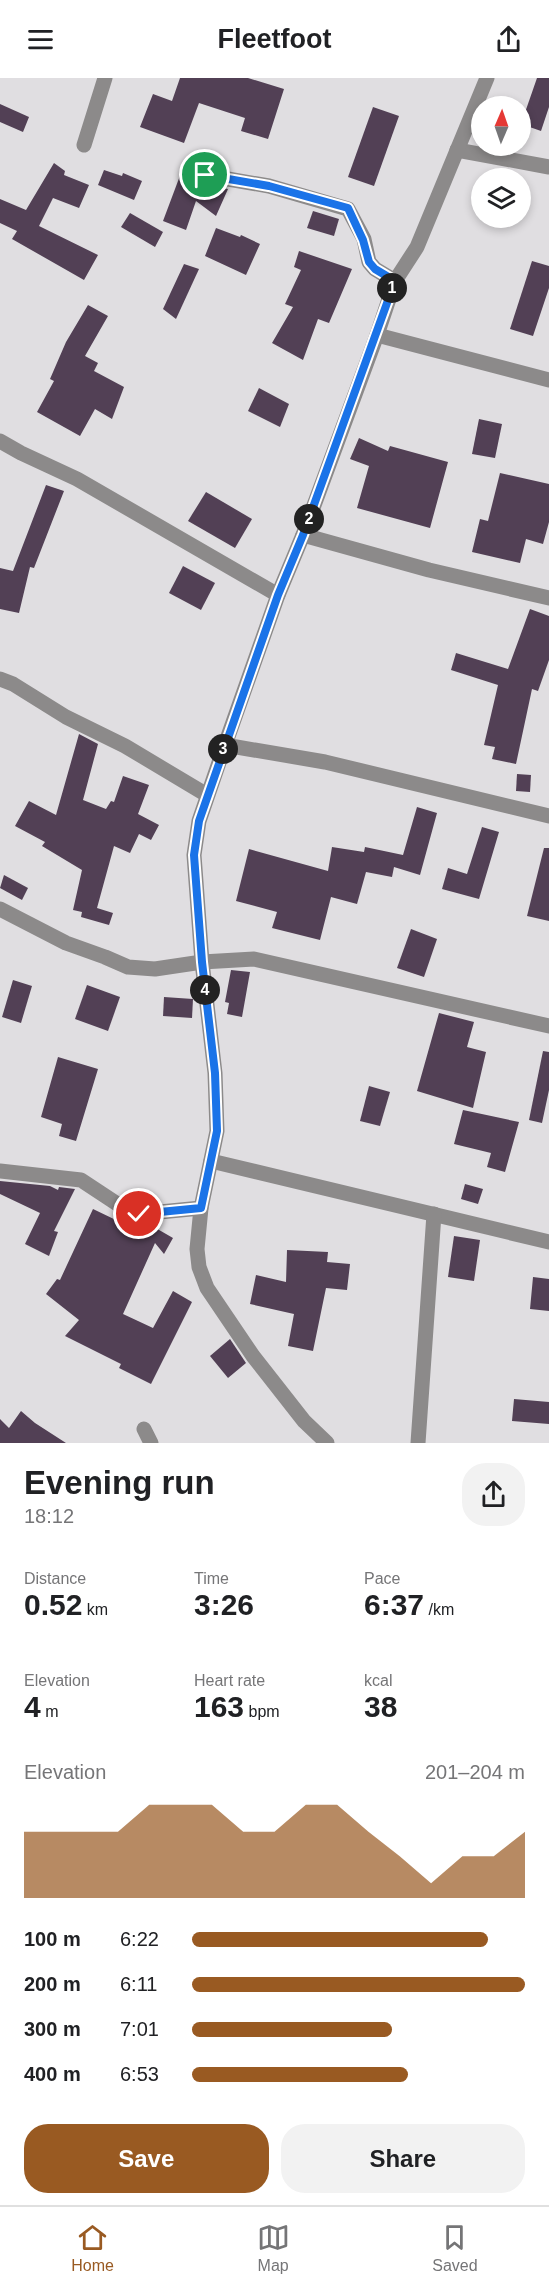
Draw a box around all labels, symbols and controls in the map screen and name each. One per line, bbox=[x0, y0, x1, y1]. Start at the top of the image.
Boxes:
icon: menu bbox=[24, 23, 57, 56]
icon: share bbox=[492, 23, 525, 56]
text: Fleetfoot bbox=[218, 24, 332, 54]
north arrow bbox=[471, 96, 531, 156]
map controls bbox=[471, 96, 531, 228]
pin bbox=[179, 149, 230, 200]
icon: arrive bbox=[188, 158, 221, 191]
button: layers bbox=[471, 168, 531, 228]
pin: 1 bbox=[377, 273, 407, 303]
text: 1 bbox=[388, 279, 396, 296]
pin: 2 bbox=[294, 504, 324, 534]
text: 2 bbox=[305, 510, 313, 527]
pin: 3 bbox=[208, 734, 238, 764]
text: 3 bbox=[219, 740, 227, 757]
pin: 4 bbox=[190, 975, 220, 1005]
text: 4 bbox=[201, 981, 209, 998]
pin bbox=[113, 1188, 164, 1239]
icon: check bbox=[122, 1197, 155, 1230]
button: share bbox=[462, 1463, 525, 1526]
text: Evening run bbox=[24, 1464, 215, 1501]
text: 18:12 bbox=[24, 1505, 74, 1527]
text: Distance bbox=[24, 1570, 86, 1587]
text: Time bbox=[194, 1570, 229, 1587]
text: Pace bbox=[364, 1570, 400, 1587]
text: 0.52 bbox=[24, 1588, 82, 1621]
text: 3:26 bbox=[194, 1588, 254, 1621]
text: 6:37 bbox=[364, 1588, 424, 1621]
text: km bbox=[82, 1601, 108, 1618]
text: /km bbox=[424, 1601, 454, 1618]
text: Elevation bbox=[24, 1672, 90, 1689]
text: Heart rate bbox=[194, 1672, 265, 1689]
text: kcal bbox=[364, 1672, 392, 1689]
text: 4 bbox=[24, 1690, 41, 1723]
text: 163 bbox=[194, 1690, 244, 1723]
text: 38 bbox=[364, 1690, 397, 1723]
text: m bbox=[41, 1703, 58, 1720]
text: bpm bbox=[244, 1703, 280, 1720]
text: Elevation bbox=[24, 1761, 106, 1783]
text: 201–204 m bbox=[425, 1761, 525, 1783]
text: 100 m bbox=[24, 1928, 81, 1950]
text: 6:22 bbox=[120, 1928, 159, 1950]
text: 200 m bbox=[24, 1973, 81, 1995]
text: 6:11 bbox=[120, 1973, 157, 1995]
text: 300 m bbox=[24, 2018, 81, 2040]
text: 7:01 bbox=[120, 2018, 159, 2040]
text: 400 m bbox=[24, 2063, 81, 2085]
text: 6:53 bbox=[120, 2063, 159, 2085]
button: Save bbox=[24, 2124, 269, 2193]
button: Share bbox=[281, 2124, 525, 2193]
tab: Home bbox=[71, 2221, 114, 2275]
tab: Map bbox=[257, 2221, 290, 2275]
tab: Saved bbox=[432, 2221, 478, 2275]

